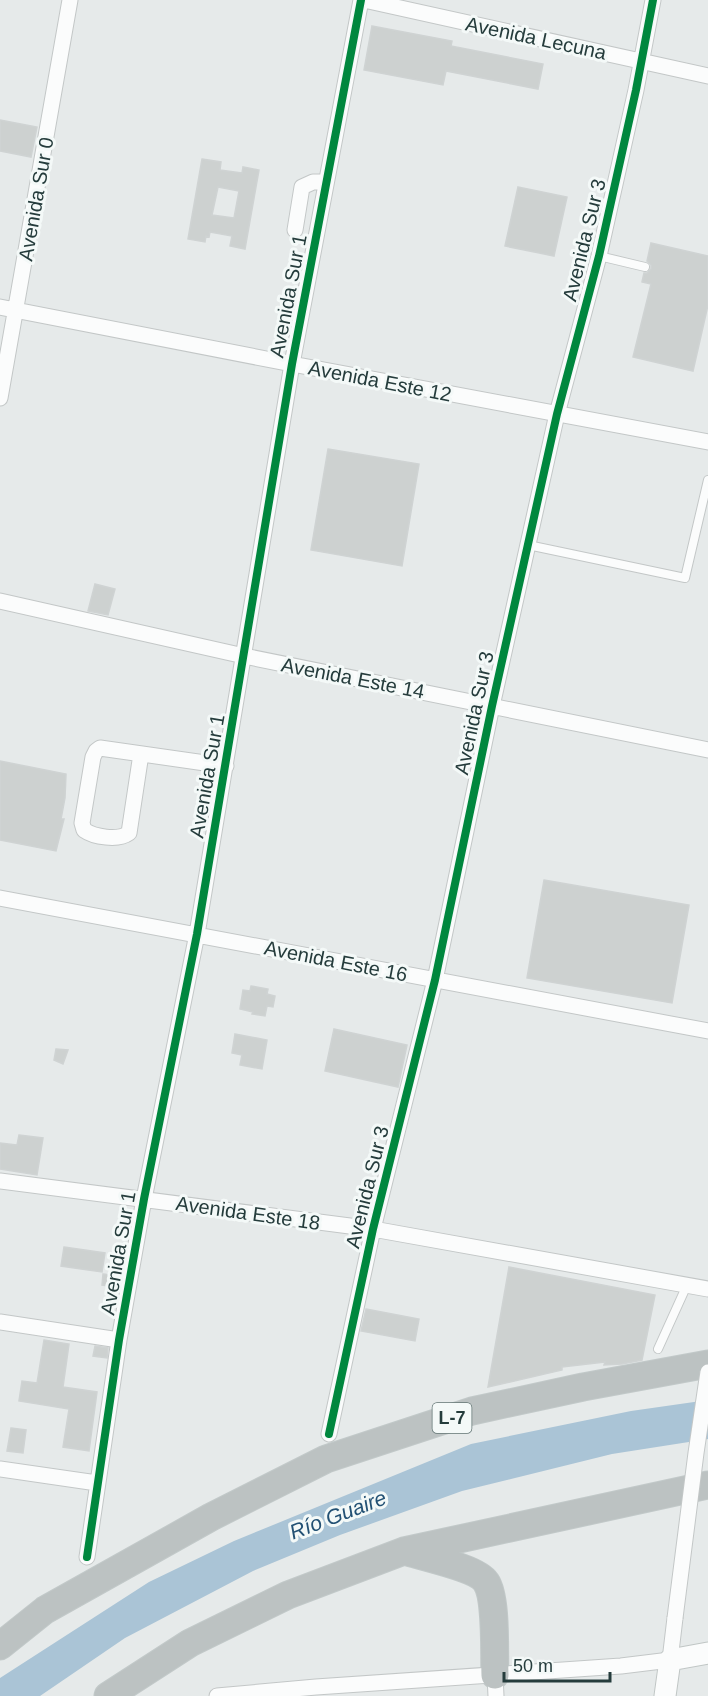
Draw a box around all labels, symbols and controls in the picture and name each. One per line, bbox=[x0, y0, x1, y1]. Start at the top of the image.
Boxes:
street label: Avenida Lecuna bbox=[464, 12, 609, 64]
street label: Avenida Sur 0 bbox=[14, 135, 58, 263]
street label: Avenida Sur 3 bbox=[558, 177, 610, 303]
street label: Avenida Sur 1 bbox=[265, 232, 311, 360]
street label: Avenida Este 12 bbox=[307, 356, 453, 406]
street label: Avenida Sur 3 bbox=[450, 649, 498, 777]
street label: Avenida Este 14 bbox=[280, 653, 426, 703]
street label: Avenida Sur 1 bbox=[185, 712, 229, 840]
street label: Avenida Este 16 bbox=[263, 936, 409, 986]
street label: Avenida Sur 3 bbox=[341, 1124, 393, 1250]
street label: Avenida Sur 1 bbox=[96, 1189, 140, 1317]
street label: Avenida Este 18 bbox=[175, 1192, 321, 1234]
road number: L-7 bbox=[432, 1403, 472, 1433]
water label: Río Guaire bbox=[286, 1486, 389, 1543]
scale bar bbox=[504, 1645, 610, 1683]
text: 50 m bbox=[513, 1656, 553, 1676]

